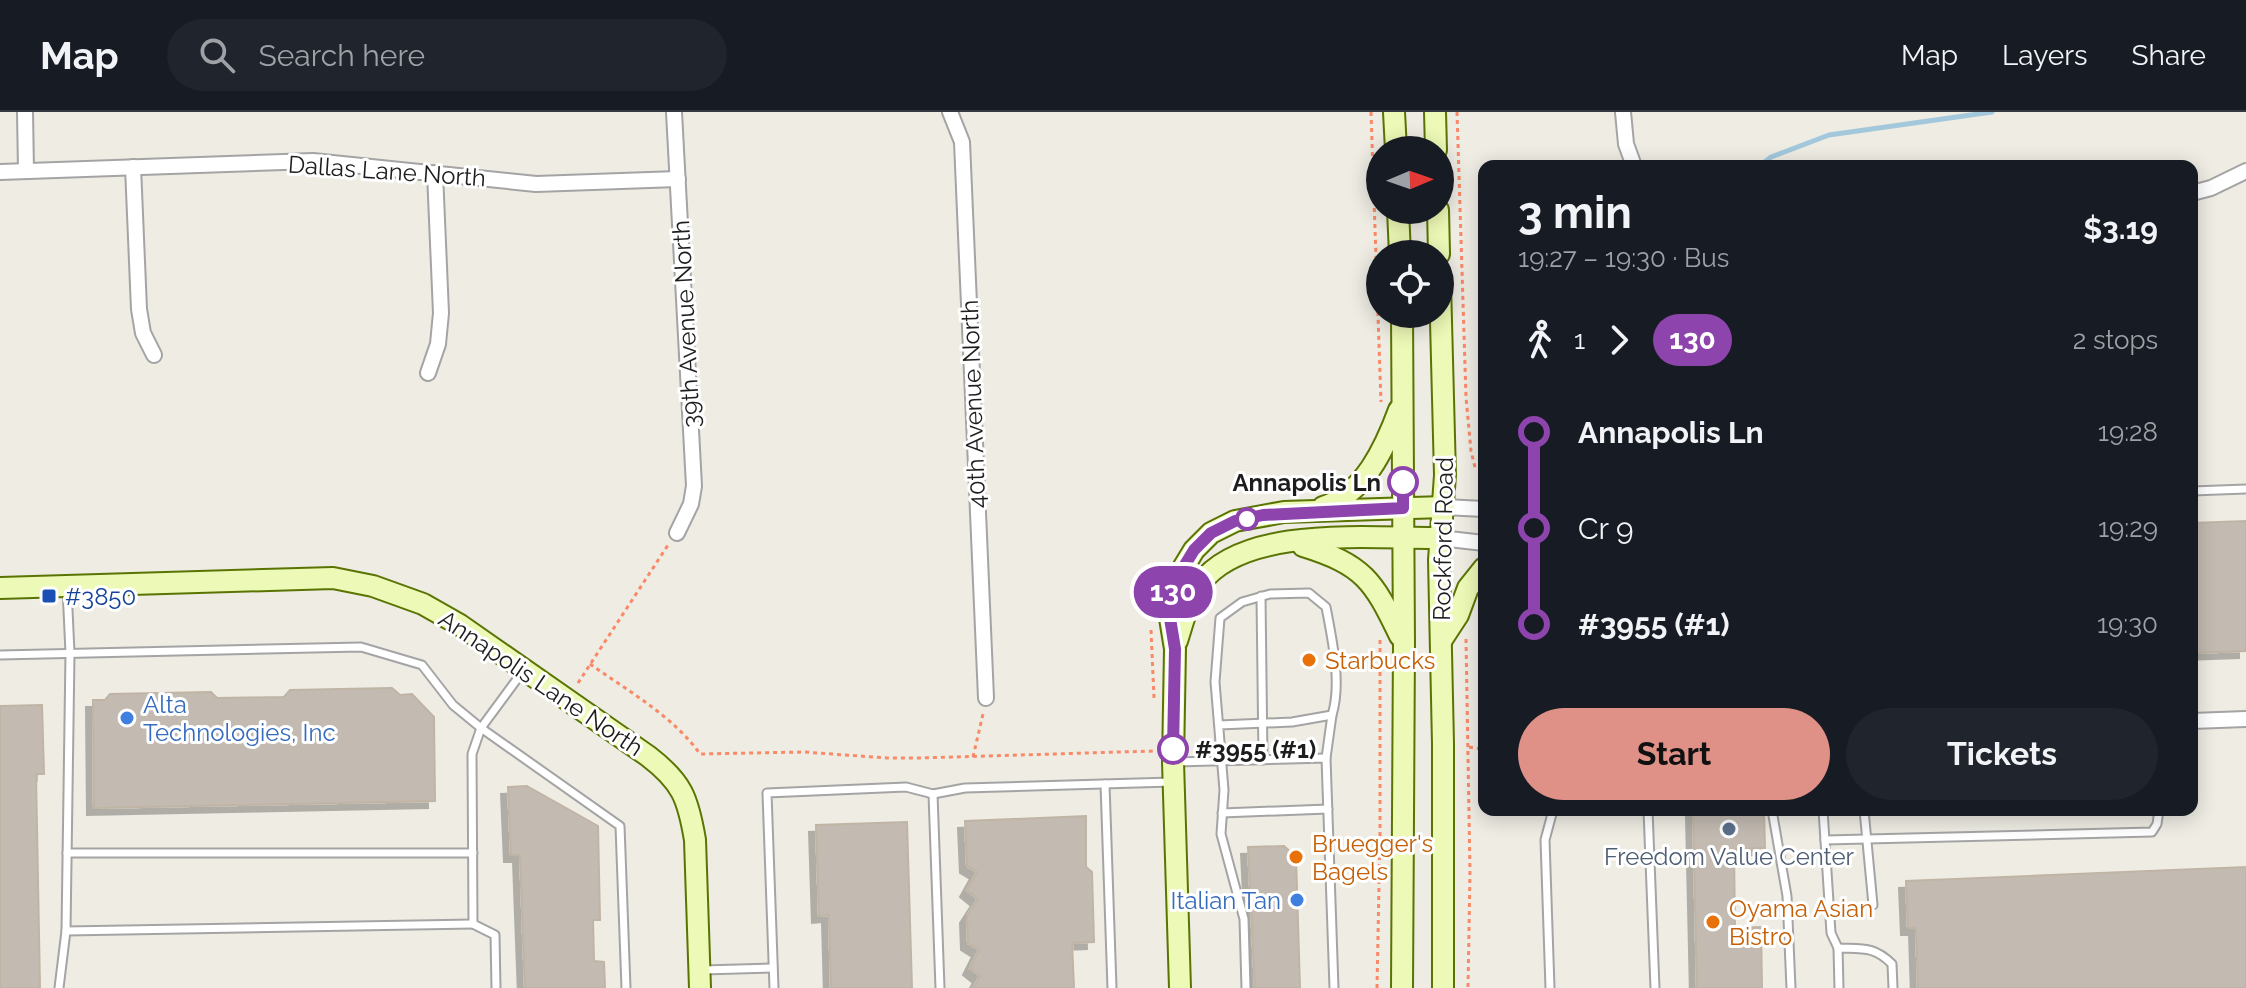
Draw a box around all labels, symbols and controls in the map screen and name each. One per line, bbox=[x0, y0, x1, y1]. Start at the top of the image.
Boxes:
search box bbox=[167, 19, 727, 91]
text: Map bbox=[40, 33, 119, 78]
icon: search bbox=[195, 33, 239, 77]
text: Search here bbox=[259, 38, 425, 73]
text: Map bbox=[1901, 39, 1958, 72]
text: Layers bbox=[2002, 39, 2088, 72]
text: Share bbox=[2132, 39, 2206, 72]
north arrow bbox=[1366, 136, 1454, 224]
map controls bbox=[1366, 136, 1454, 328]
street label: Dallas Lane North bbox=[287, 150, 487, 192]
text: 3 min bbox=[1518, 187, 1632, 238]
text: $3.19 bbox=[2083, 211, 2158, 246]
street label: 39th Avenue North bbox=[666, 220, 706, 428]
button: locate bbox=[1366, 240, 1454, 328]
text: 19:27 – 19:30 · Bus bbox=[1518, 243, 1729, 273]
street label: 40th Avenue North bbox=[955, 299, 991, 509]
icon: walk bbox=[1518, 318, 1562, 362]
icon: forward bbox=[1597, 318, 1641, 362]
text: 130 bbox=[1669, 323, 1716, 356]
text: 1 bbox=[1574, 325, 1585, 355]
text: 2 stops bbox=[2073, 325, 2158, 355]
text: Annapolis Ln bbox=[1578, 415, 1764, 450]
text: 19:28 bbox=[2098, 417, 2158, 447]
street label: Rockford Road bbox=[1427, 457, 1459, 621]
marker: Annapolis Ln bbox=[1388, 467, 1418, 497]
place label: Annapolis Ln bbox=[1232, 468, 1381, 497]
unlabelled marker bbox=[1236, 508, 1258, 530]
text: Cr 9 bbox=[1578, 511, 1634, 546]
text: 19:29 bbox=[2098, 513, 2158, 543]
line badge: 130 bbox=[1127, 566, 1219, 618]
text: 130 bbox=[1150, 575, 1196, 608]
place label: #3850 bbox=[65, 582, 136, 611]
marker: #3850 bbox=[40, 587, 58, 605]
street label: Annapolis Lane North bbox=[433, 604, 649, 762]
text: #3955 (#1) bbox=[1578, 607, 1730, 642]
text: 19:30 bbox=[2097, 609, 2158, 639]
place label: Starbucks bbox=[1325, 646, 1435, 675]
marker: Starbucks bbox=[1300, 651, 1318, 669]
place label: Alta Technologies, Inc bbox=[143, 690, 336, 747]
button: Start bbox=[1518, 708, 1830, 800]
button: Tickets bbox=[1846, 708, 2158, 800]
marker: Alta Technologies, Inc bbox=[118, 709, 136, 727]
marker: #3955 (#1) bbox=[1158, 734, 1188, 764]
place label: #3955 (#1) bbox=[1195, 735, 1316, 764]
marker: Freedom Value Center bbox=[1720, 820, 1738, 838]
place label: Bruegger's Bagels bbox=[1312, 829, 1433, 886]
place label: Freedom Value Center bbox=[1604, 842, 1855, 871]
marker: Bruegger's Bagels bbox=[1287, 848, 1305, 866]
place label: Italian Tan bbox=[1171, 886, 1281, 915]
marker: Italian Tan bbox=[1288, 891, 1306, 909]
place label: Oyama Asian Bistro bbox=[1729, 894, 1873, 951]
marker: Oyama Asian Bistro bbox=[1704, 913, 1722, 931]

